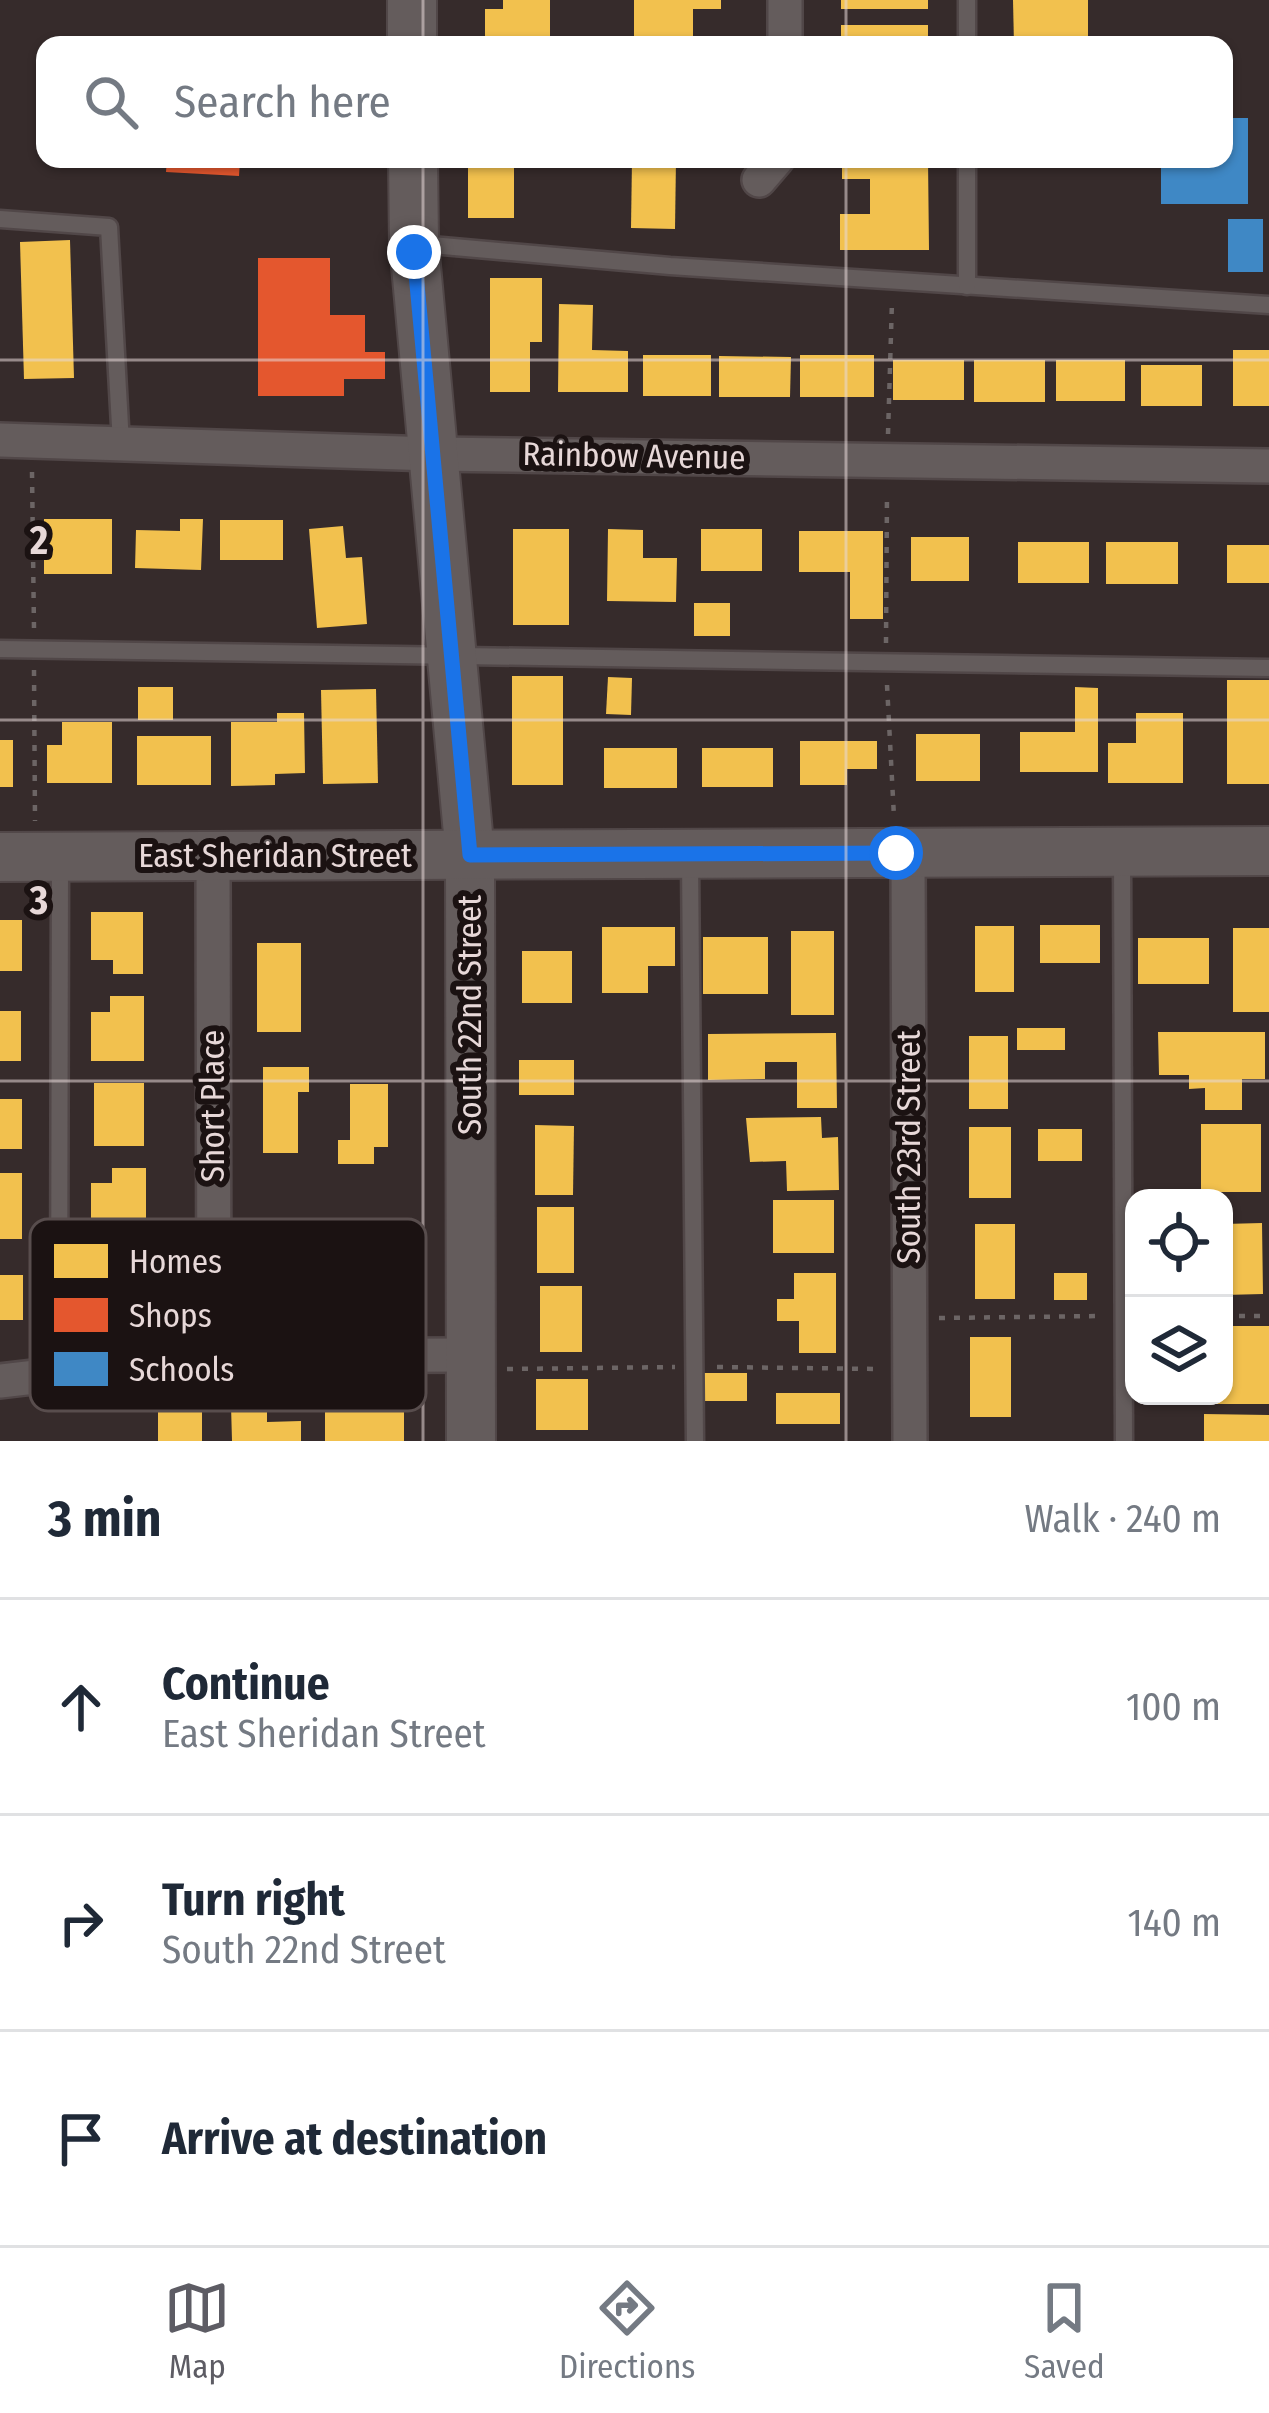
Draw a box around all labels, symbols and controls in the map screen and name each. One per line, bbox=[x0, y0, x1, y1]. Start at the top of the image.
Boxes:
search box bbox=[36, 36, 1233, 168]
icon: search bbox=[78, 69, 144, 135]
text: Search here bbox=[174, 75, 391, 129]
route end bbox=[387, 225, 441, 279]
street label: Rainbow Avenue bbox=[522, 434, 746, 478]
text: 2 bbox=[29, 518, 48, 564]
route start bbox=[869, 826, 923, 880]
street label: East Sheridan Street bbox=[138, 836, 412, 876]
text: 3 bbox=[29, 878, 48, 924]
street label: South 22nd Street bbox=[450, 895, 490, 1135]
street label: Short Place bbox=[193, 1030, 233, 1182]
street label: South 23rd Street bbox=[889, 1030, 929, 1264]
map controls bbox=[1125, 1189, 1233, 1405]
button: locate bbox=[1125, 1189, 1233, 1297]
legend bbox=[30, 1219, 426, 1411]
text: Homes bbox=[129, 1242, 222, 1282]
text: Shops bbox=[129, 1296, 212, 1336]
button: layers bbox=[1125, 1297, 1233, 1405]
text: Schools bbox=[129, 1350, 234, 1390]
text: 3 min bbox=[48, 1488, 162, 1550]
text: Walk · 240 m bbox=[1024, 1496, 1221, 1542]
text: Continue bbox=[162, 1657, 330, 1711]
icon: ahead bbox=[48, 1674, 114, 1740]
text: 100 m bbox=[1126, 1684, 1221, 1730]
text: East Sheridan Street bbox=[162, 1711, 485, 1757]
text: Turn right bbox=[162, 1873, 345, 1927]
icon: right bbox=[48, 1890, 114, 1956]
text: 140 m bbox=[1127, 1900, 1221, 1946]
text: South 22nd Street bbox=[162, 1927, 446, 1973]
icon: arrive bbox=[48, 2106, 114, 2172]
text: Arrive at destination bbox=[162, 2112, 547, 2166]
tab: Map bbox=[164, 2275, 230, 2387]
tab: Directions bbox=[559, 2275, 695, 2387]
tab: Saved bbox=[1024, 2275, 1105, 2387]

